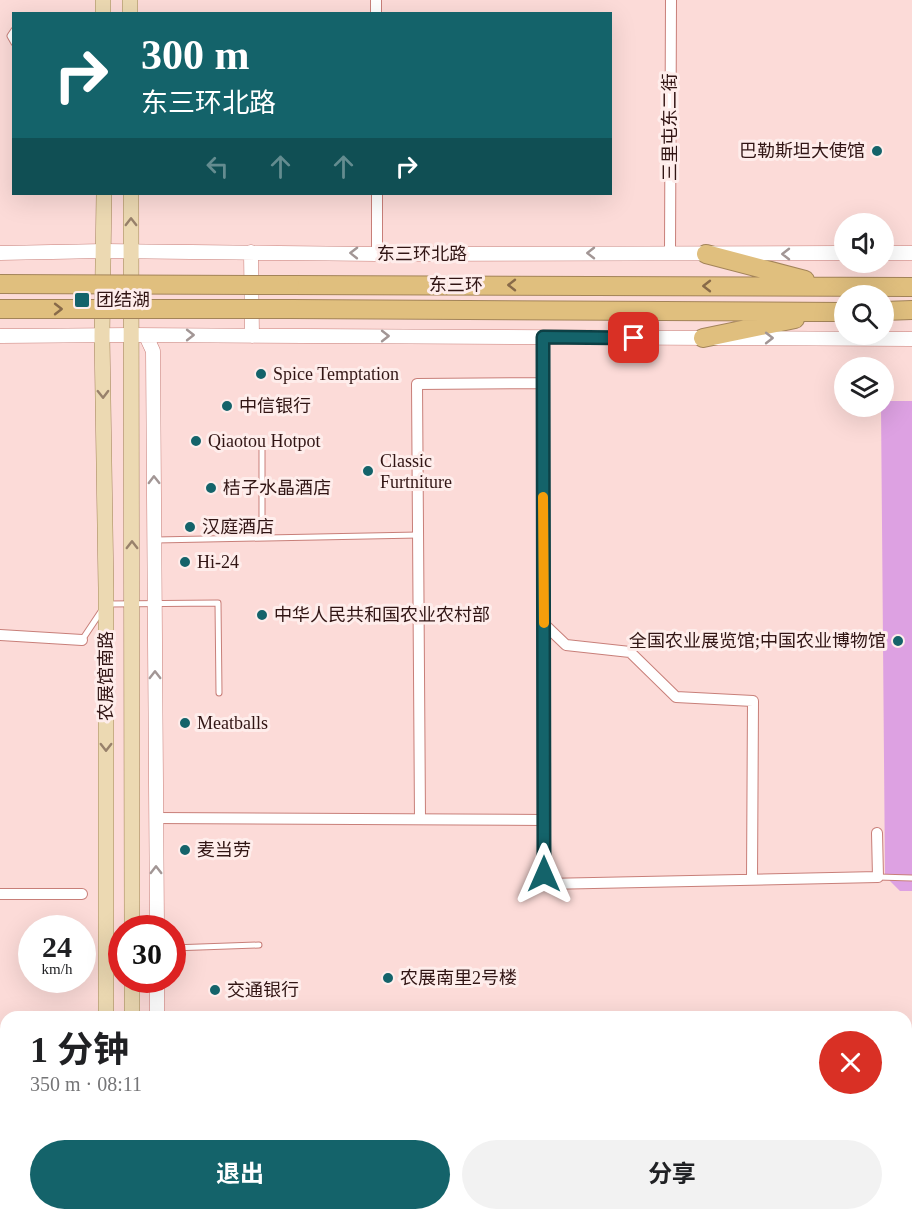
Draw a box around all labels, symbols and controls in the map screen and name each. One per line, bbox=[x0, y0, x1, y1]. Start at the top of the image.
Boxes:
text: 300 m bbox=[141, 32, 250, 78]
icon: right bbox=[42, 36, 120, 114]
street label: 三里屯东二街 bbox=[660, 73, 680, 181]
text: 东三环北路 bbox=[141, 88, 276, 118]
place label: 巴勒斯坦大使馆 bbox=[739, 141, 865, 161]
marker: 巴勒斯坦大使馆 bbox=[870, 144, 884, 158]
icon: left bbox=[201, 150, 234, 183]
icon: ahead bbox=[264, 150, 297, 183]
icon: ahead bbox=[327, 150, 360, 183]
icon: right bbox=[390, 150, 423, 183]
map controls bbox=[834, 213, 894, 417]
button: sound bbox=[834, 213, 894, 273]
one-way arrow bbox=[125, 218, 137, 227]
street label: 东三环北路 bbox=[377, 244, 467, 264]
one-way arrow bbox=[350, 247, 359, 260]
one-way arrow bbox=[587, 247, 596, 259]
one-way arrow bbox=[782, 248, 791, 260]
street label: 东三环 bbox=[429, 275, 483, 295]
one-way arrow bbox=[507, 279, 516, 292]
one-way arrow bbox=[702, 280, 711, 292]
button: search bbox=[834, 285, 894, 345]
place label: 团结湖 bbox=[96, 290, 150, 310]
marker: 团结湖 bbox=[73, 291, 91, 309]
one-way arrow bbox=[54, 303, 63, 315]
pin bbox=[608, 312, 659, 363]
icon: arrive bbox=[617, 321, 650, 354]
one-way arrow bbox=[185, 329, 194, 342]
one-way arrow bbox=[380, 330, 389, 343]
one-way arrow bbox=[764, 332, 773, 344]
button: layers bbox=[834, 357, 894, 417]
place label: Spice Temptation bbox=[273, 364, 399, 384]
marker: Spice Temptation bbox=[254, 367, 268, 381]
one-way arrow bbox=[97, 389, 109, 398]
place label: 中信银行 bbox=[239, 396, 311, 416]
marker: 中信银行 bbox=[220, 399, 234, 413]
place label: Qiaotou Hotpot bbox=[208, 431, 321, 451]
marker: Qiaotou Hotpot bbox=[189, 434, 203, 448]
place label: Classic Furtniture bbox=[380, 451, 452, 492]
marker: Classic Furtniture bbox=[361, 464, 375, 478]
one-way arrow bbox=[148, 476, 160, 485]
place label: 桔子水晶酒店 bbox=[223, 478, 331, 498]
marker: 桔子水晶酒店 bbox=[204, 481, 218, 495]
place label: 汉庭酒店 bbox=[202, 517, 274, 537]
marker: 汉庭酒店 bbox=[183, 520, 197, 534]
one-way arrow bbox=[126, 541, 138, 550]
place label: Hi-24 bbox=[197, 552, 239, 572]
marker: Hi-24 bbox=[178, 555, 192, 569]
place label: 中华人民共和国农业农村部 bbox=[274, 605, 490, 625]
marker: 中华人民共和国农业农村部 bbox=[255, 608, 269, 622]
street label: 农展馆南路 bbox=[96, 631, 116, 721]
place label: 全国农业展览馆;中国农业博物馆 bbox=[629, 631, 886, 651]
marker: 全国农业展览馆;中国农业博物馆 bbox=[891, 634, 905, 648]
one-way arrow bbox=[149, 671, 161, 680]
place label: Meatballs bbox=[197, 713, 268, 733]
marker: Meatballs bbox=[178, 716, 192, 730]
one-way arrow bbox=[100, 742, 112, 751]
place label: 麦当劳 bbox=[197, 840, 251, 860]
position arrow bbox=[512, 842, 576, 906]
marker: 麦当劳 bbox=[178, 843, 192, 857]
one-way arrow bbox=[150, 866, 162, 875]
speed limit sign: 30 bbox=[108, 915, 186, 993]
text: 24 bbox=[42, 930, 72, 963]
text: km/h bbox=[42, 961, 72, 977]
place label: 农展南里2号楼 bbox=[400, 968, 517, 988]
marker: 农展南里2号楼 bbox=[381, 971, 395, 985]
place label: 交通银行 bbox=[227, 980, 299, 1000]
marker: 交通银行 bbox=[208, 983, 222, 997]
text: 1 分钟 bbox=[30, 1030, 129, 1070]
button: close bbox=[819, 1031, 882, 1094]
text: 350 m · 08:11 bbox=[30, 1073, 142, 1095]
button: 退出 bbox=[30, 1140, 450, 1209]
button: 分享 bbox=[462, 1140, 882, 1209]

